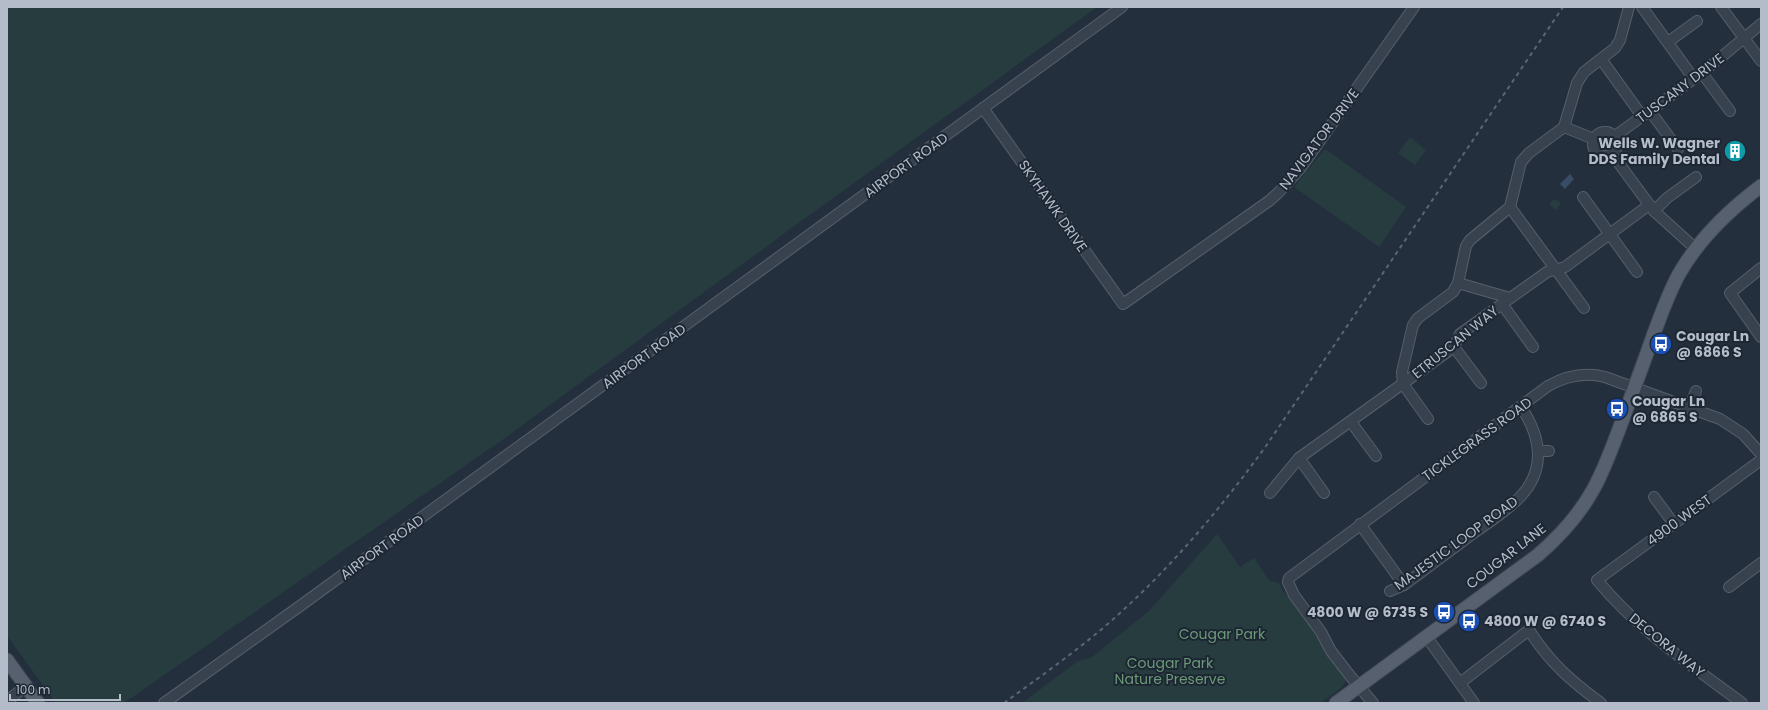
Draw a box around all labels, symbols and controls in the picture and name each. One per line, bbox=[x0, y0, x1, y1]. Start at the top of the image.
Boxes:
street label: TUSCANY DRIVE bbox=[1632, 48, 1728, 128]
street label: NAVIGATOR DRIVE bbox=[1274, 84, 1364, 194]
street label: AIRPORT ROAD bbox=[860, 128, 952, 202]
place label: Wells W. Wagner DDS Family Dental bbox=[1588, 133, 1720, 169]
building icon: Wells W. Wagner DDS Family Dental bbox=[1722, 138, 1748, 164]
street label: SKYHAWK DRIVE bbox=[1014, 156, 1092, 256]
street label: ETRUSCAN WAY bbox=[1407, 301, 1503, 383]
street label: AIRPORT ROAD bbox=[598, 319, 690, 393]
place label: Cougar Ln @ 6866 S bbox=[1676, 326, 1749, 362]
bus stop icon: Cougar Ln @ 6866 S bbox=[1648, 331, 1674, 357]
place label: Cougar Ln @ 6865 S bbox=[1632, 391, 1705, 427]
street label: TICKLEGRASS ROAD bbox=[1418, 392, 1536, 486]
bus stop icon: Cougar Ln @ 6865 S bbox=[1604, 396, 1630, 422]
street label: 4900 WEST bbox=[1643, 489, 1716, 550]
street label: MAJESTIC LOOP ROAD bbox=[1390, 491, 1522, 595]
street label: AIRPORT ROAD bbox=[336, 510, 428, 584]
street label: COUGAR LANE bbox=[1462, 518, 1550, 594]
bus stop icon: 4800 W @ 6735 S bbox=[1431, 599, 1457, 625]
place label: 4800 W @ 6735 S bbox=[1307, 602, 1428, 622]
bus stop icon: 4800 W @ 6740 S bbox=[1456, 608, 1482, 634]
street label: DECORA WAY bbox=[1625, 608, 1709, 682]
place label: 4800 W @ 6740 S bbox=[1484, 611, 1607, 631]
park label: Cougar Park bbox=[1179, 624, 1266, 644]
park label: Cougar Park Nature Preserve bbox=[1115, 653, 1226, 689]
scale bar bbox=[10, 676, 120, 702]
text: 100 m bbox=[16, 681, 50, 698]

